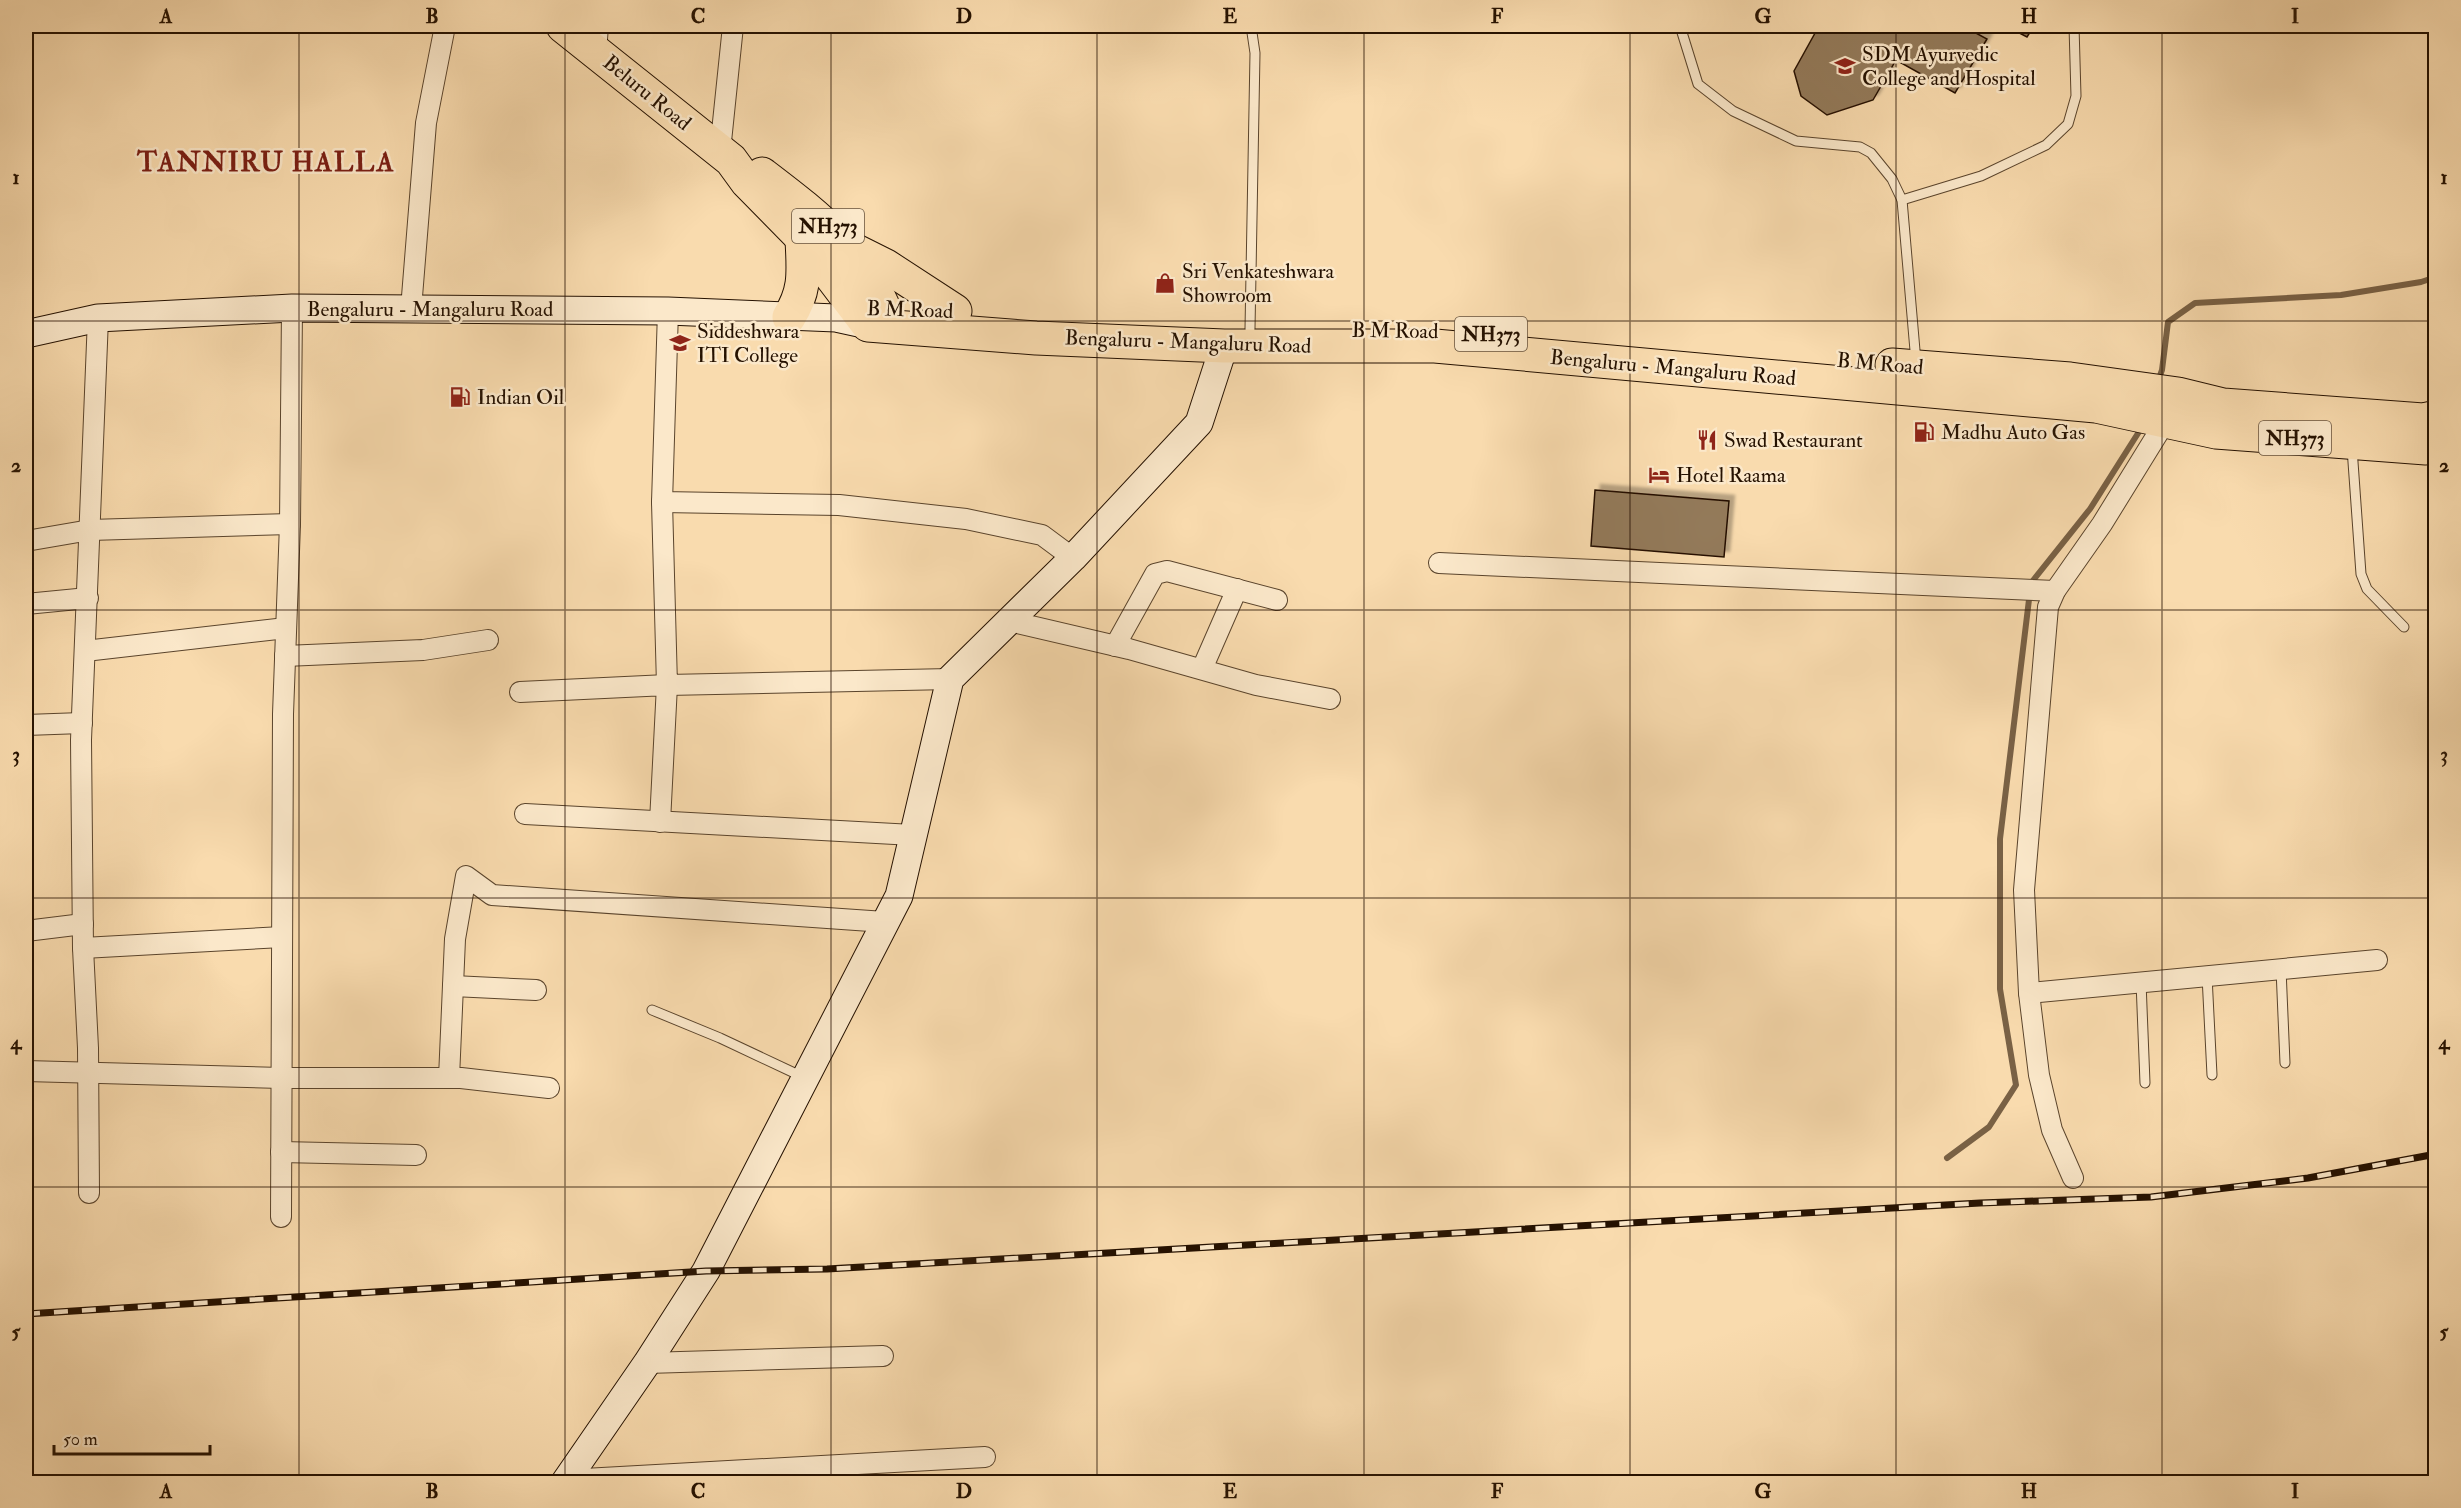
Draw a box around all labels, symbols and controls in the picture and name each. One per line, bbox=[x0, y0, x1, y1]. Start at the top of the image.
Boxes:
text: A bbox=[159, 4, 173, 29]
text: B bbox=[425, 4, 439, 29]
text: C bbox=[691, 4, 705, 29]
text: D bbox=[956, 4, 972, 29]
text: E bbox=[1223, 4, 1238, 29]
text: F bbox=[1491, 4, 1504, 29]
text: G bbox=[1755, 4, 1772, 29]
text: H bbox=[2021, 4, 2037, 29]
text: I bbox=[2291, 4, 2299, 29]
place label: SDM Ayurvedic College and Hospital bbox=[1862, 41, 2036, 92]
street label: Beluru Road bbox=[597, 49, 697, 137]
school or university icon: SDM Ayurvedic College and Hospital bbox=[1833, 54, 1857, 78]
district label: TANNIRU HALLA bbox=[136, 146, 395, 179]
text: 1 bbox=[12, 165, 20, 190]
text: 1 bbox=[2440, 165, 2448, 190]
road number: NH373 bbox=[792, 209, 864, 243]
place label: Sri Venkateshwara Showroom bbox=[1182, 258, 1334, 309]
shop icon: Sri Venkateshwara Showroom bbox=[1153, 271, 1177, 295]
street label: B M Road bbox=[866, 295, 955, 325]
street label: Bengaluru - Mangaluru Road bbox=[307, 296, 554, 323]
street label: B M Road bbox=[1351, 317, 1439, 345]
road number: NH373 bbox=[1455, 317, 1527, 351]
place label: Siddeshwara ITI College bbox=[697, 318, 800, 369]
street label: Bengaluru - Mangaluru Road bbox=[1064, 324, 1312, 360]
school or university icon: Siddeshwara ITI College bbox=[668, 331, 692, 355]
street label: Bengaluru - Mangaluru Road bbox=[1549, 344, 1798, 392]
street label: B M Road bbox=[1836, 347, 1925, 381]
place label: Indian Oil bbox=[477, 384, 565, 411]
fuel station icon: Indian Oil bbox=[448, 385, 472, 409]
place label: Madhu Auto Gas bbox=[1941, 419, 2085, 446]
fuel station icon: Madhu Auto Gas bbox=[1912, 420, 1936, 444]
road number: NH373 bbox=[2259, 421, 2331, 455]
place label: Swad Restaurant bbox=[1724, 427, 1863, 454]
restaurant icon: Swad Restaurant bbox=[1695, 428, 1719, 452]
text: 2 bbox=[11, 453, 21, 478]
text: 2 bbox=[2439, 453, 2449, 478]
place label: Hotel Raama bbox=[1676, 462, 1786, 489]
hotel icon: Hotel Raama bbox=[1647, 463, 1671, 487]
text: 3 bbox=[12, 742, 20, 767]
text: 3 bbox=[2440, 742, 2448, 767]
text: 4 bbox=[10, 1030, 23, 1055]
text: 4 bbox=[2438, 1030, 2451, 1055]
text: 5 bbox=[12, 1319, 22, 1344]
text: 5 bbox=[2440, 1319, 2450, 1344]
scale bar bbox=[54, 1418, 210, 1456]
text: 50 m bbox=[63, 1428, 98, 1451]
text: A bbox=[159, 1479, 173, 1504]
text: B bbox=[425, 1479, 439, 1504]
text: C bbox=[691, 1479, 705, 1504]
text: D bbox=[956, 1479, 972, 1504]
text: E bbox=[1223, 1479, 1238, 1504]
text: F bbox=[1491, 1479, 1504, 1504]
text: G bbox=[1755, 1479, 1772, 1504]
text: H bbox=[2021, 1479, 2037, 1504]
text: I bbox=[2291, 1479, 2299, 1504]

